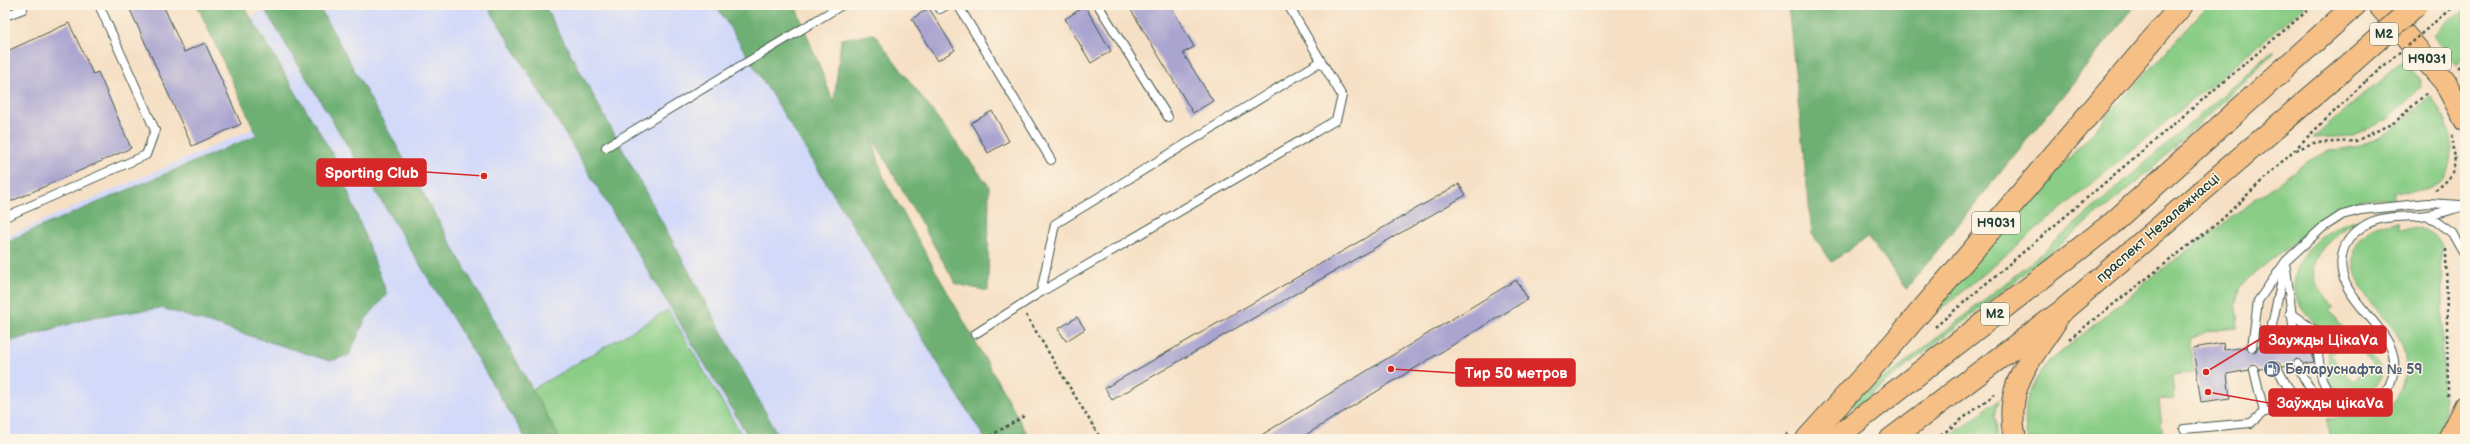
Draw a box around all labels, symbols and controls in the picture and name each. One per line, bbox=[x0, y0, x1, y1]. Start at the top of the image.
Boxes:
road number: М2 bbox=[2370, 23, 2398, 45]
road number: Н9031 bbox=[2403, 48, 2451, 70]
callout: Sporting Club bbox=[317, 159, 426, 186]
text: Sporting Club bbox=[325, 164, 419, 183]
street label: праспект Незалежнасці bbox=[2093, 170, 2223, 286]
road number: Н9031 bbox=[1972, 212, 2020, 234]
road number: М2 bbox=[1981, 303, 2009, 325]
callout: Заужды ЦікаVа bbox=[2260, 326, 2386, 353]
text: Заужды ЦікаVа bbox=[2268, 331, 2378, 350]
callout: Тир 50 метров bbox=[1456, 359, 1575, 386]
fuel station icon: Беларуснафта № 59 bbox=[2262, 359, 2282, 379]
place label: Беларуснафта № 59 bbox=[2285, 361, 2422, 378]
text: Тир 50 метров bbox=[1464, 364, 1568, 383]
callout: Заўжды цікаVа bbox=[2269, 389, 2392, 416]
text: Заўжды цікаVа bbox=[2276, 394, 2384, 413]

